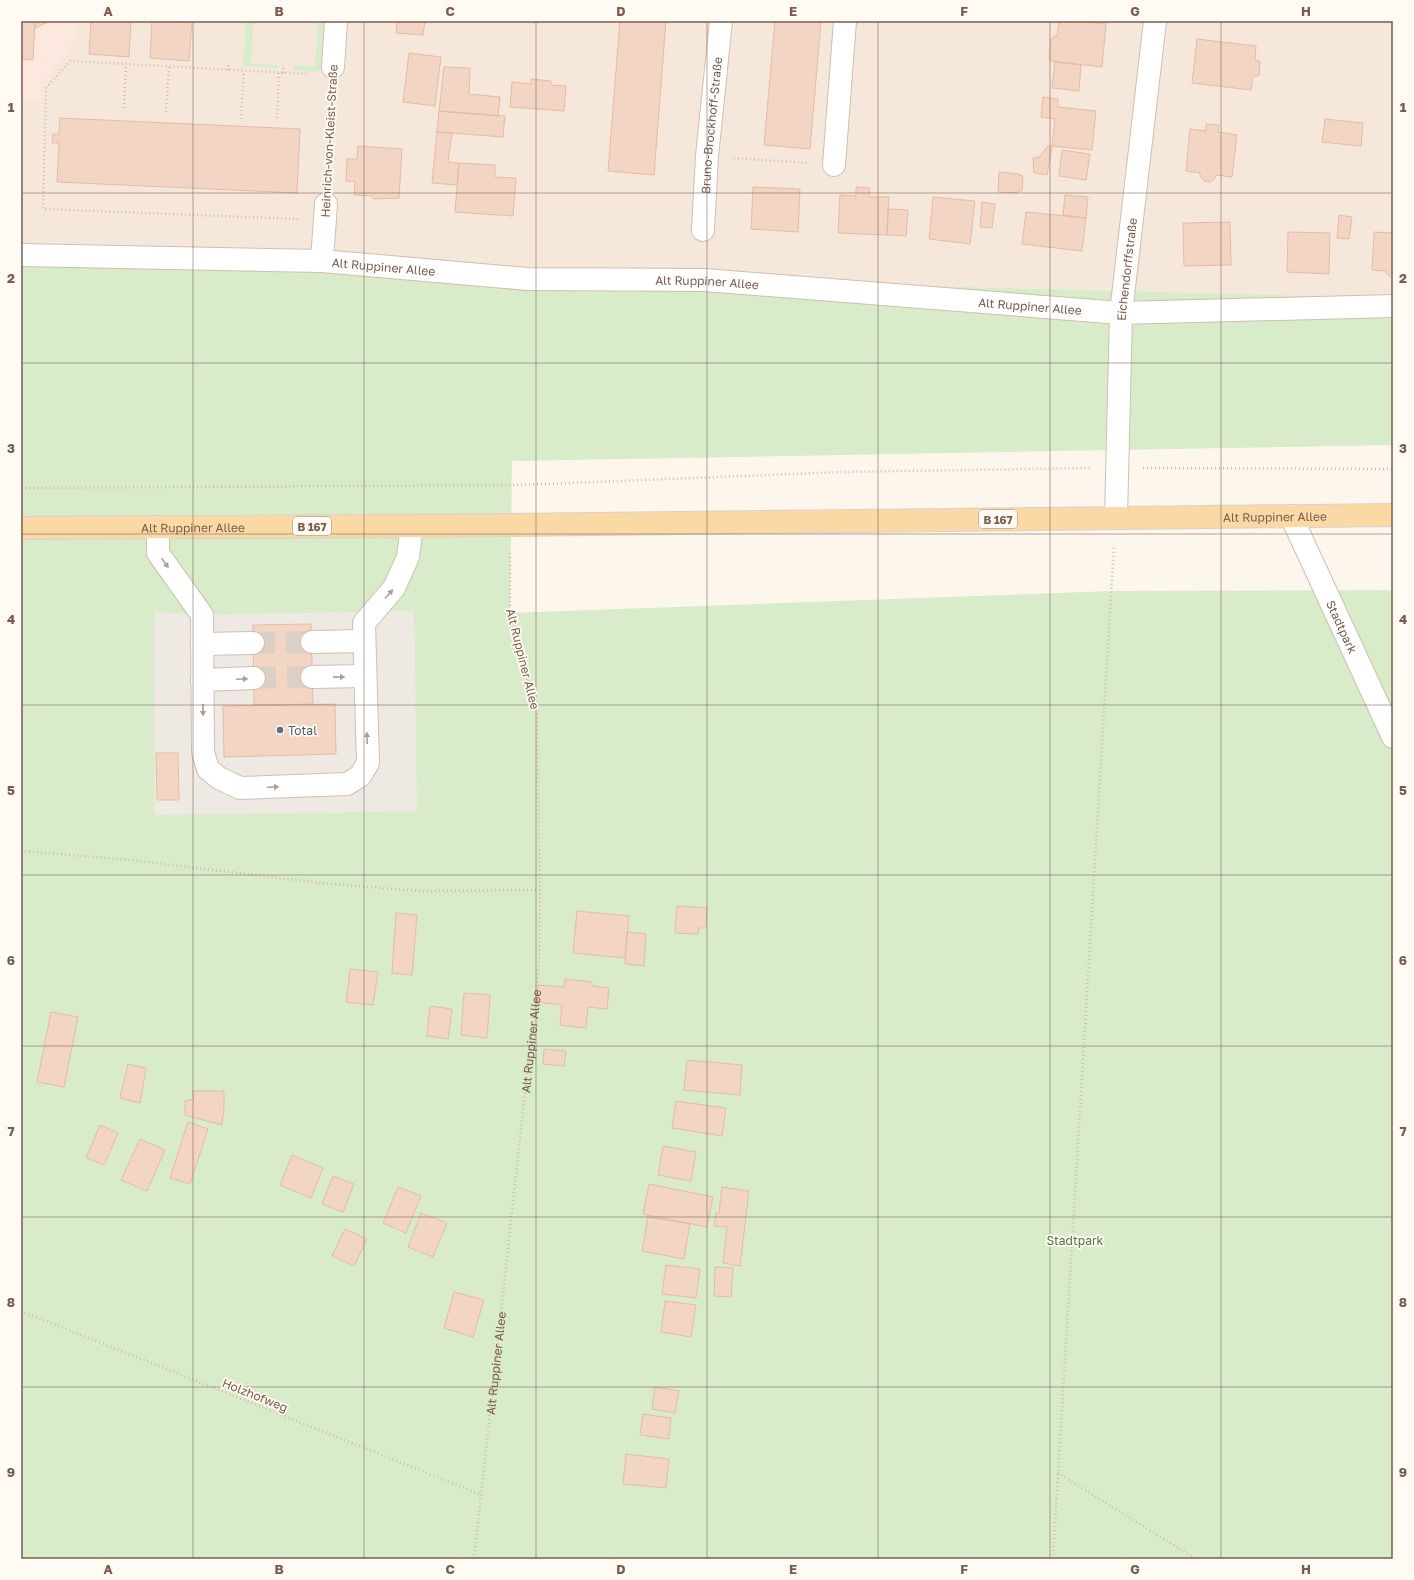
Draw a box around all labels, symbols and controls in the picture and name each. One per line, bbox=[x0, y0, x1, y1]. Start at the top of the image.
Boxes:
text: A bbox=[103, 3, 113, 19]
text: B bbox=[274, 3, 284, 19]
text: C bbox=[445, 3, 455, 19]
text: D bbox=[616, 3, 626, 19]
text: E bbox=[789, 3, 797, 19]
text: F bbox=[960, 3, 968, 19]
text: G bbox=[1130, 3, 1140, 19]
text: H bbox=[1301, 3, 1311, 19]
street label: Bruno-Brockhoff-Straße bbox=[697, 56, 725, 194]
street label: Heinrich-von-Kleist-Straße bbox=[317, 64, 341, 218]
text: 1 bbox=[8, 99, 15, 115]
text: 1 bbox=[1400, 99, 1407, 115]
street label: Eichendorffstraße bbox=[1113, 217, 1140, 321]
street label: Alt Ruppiner Allee bbox=[331, 254, 436, 278]
text: 2 bbox=[7, 270, 15, 286]
text: 2 bbox=[1399, 270, 1407, 286]
street label: Alt Ruppiner Allee bbox=[655, 272, 760, 292]
street label: Alt Ruppiner Allee bbox=[978, 294, 1083, 317]
text: 3 bbox=[7, 440, 15, 456]
text: 3 bbox=[1399, 440, 1407, 456]
street label: Alt Ruppiner Allee bbox=[1223, 508, 1327, 524]
road number: B 167 bbox=[979, 510, 1017, 528]
road number: B 167 bbox=[293, 517, 331, 535]
street label: Alt Ruppiner Allee bbox=[141, 519, 245, 535]
one-way arrow bbox=[161, 558, 169, 568]
one-way arrow bbox=[384, 589, 394, 599]
street label: Stadtpark bbox=[1323, 598, 1361, 656]
street label: Alt Ruppiner Allee bbox=[503, 607, 543, 711]
text: 4 bbox=[7, 611, 15, 627]
text: 4 bbox=[1399, 611, 1407, 627]
one-way arrow bbox=[333, 673, 345, 680]
one-way arrow bbox=[236, 675, 248, 682]
one-way arrow bbox=[199, 704, 206, 716]
place label: Total bbox=[288, 723, 317, 738]
marker: Total bbox=[275, 725, 285, 735]
one-way arrow bbox=[364, 731, 370, 744]
text: 5 bbox=[7, 782, 15, 798]
text: 5 bbox=[1399, 782, 1407, 798]
one-way arrow bbox=[267, 783, 279, 790]
text: 6 bbox=[7, 952, 15, 968]
text: 6 bbox=[1399, 952, 1407, 968]
street label: Alt Ruppiner Allee bbox=[517, 989, 544, 1094]
text: 7 bbox=[7, 1123, 15, 1139]
text: 7 bbox=[1399, 1123, 1407, 1139]
park label: Stadtpark bbox=[1047, 1233, 1104, 1248]
text: 8 bbox=[7, 1294, 15, 1310]
text: 8 bbox=[1399, 1294, 1407, 1310]
street label: Alt Ruppiner Allee bbox=[482, 1311, 508, 1416]
street label: Holzhofweg bbox=[220, 1375, 290, 1415]
text: 9 bbox=[7, 1464, 15, 1480]
text: 9 bbox=[1399, 1464, 1407, 1480]
text: A bbox=[103, 1561, 113, 1577]
text: B bbox=[274, 1561, 284, 1577]
text: C bbox=[445, 1561, 455, 1577]
text: D bbox=[616, 1561, 626, 1577]
text: E bbox=[789, 1561, 797, 1577]
text: F bbox=[960, 1561, 968, 1577]
text: G bbox=[1130, 1561, 1140, 1577]
text: H bbox=[1301, 1561, 1311, 1577]

